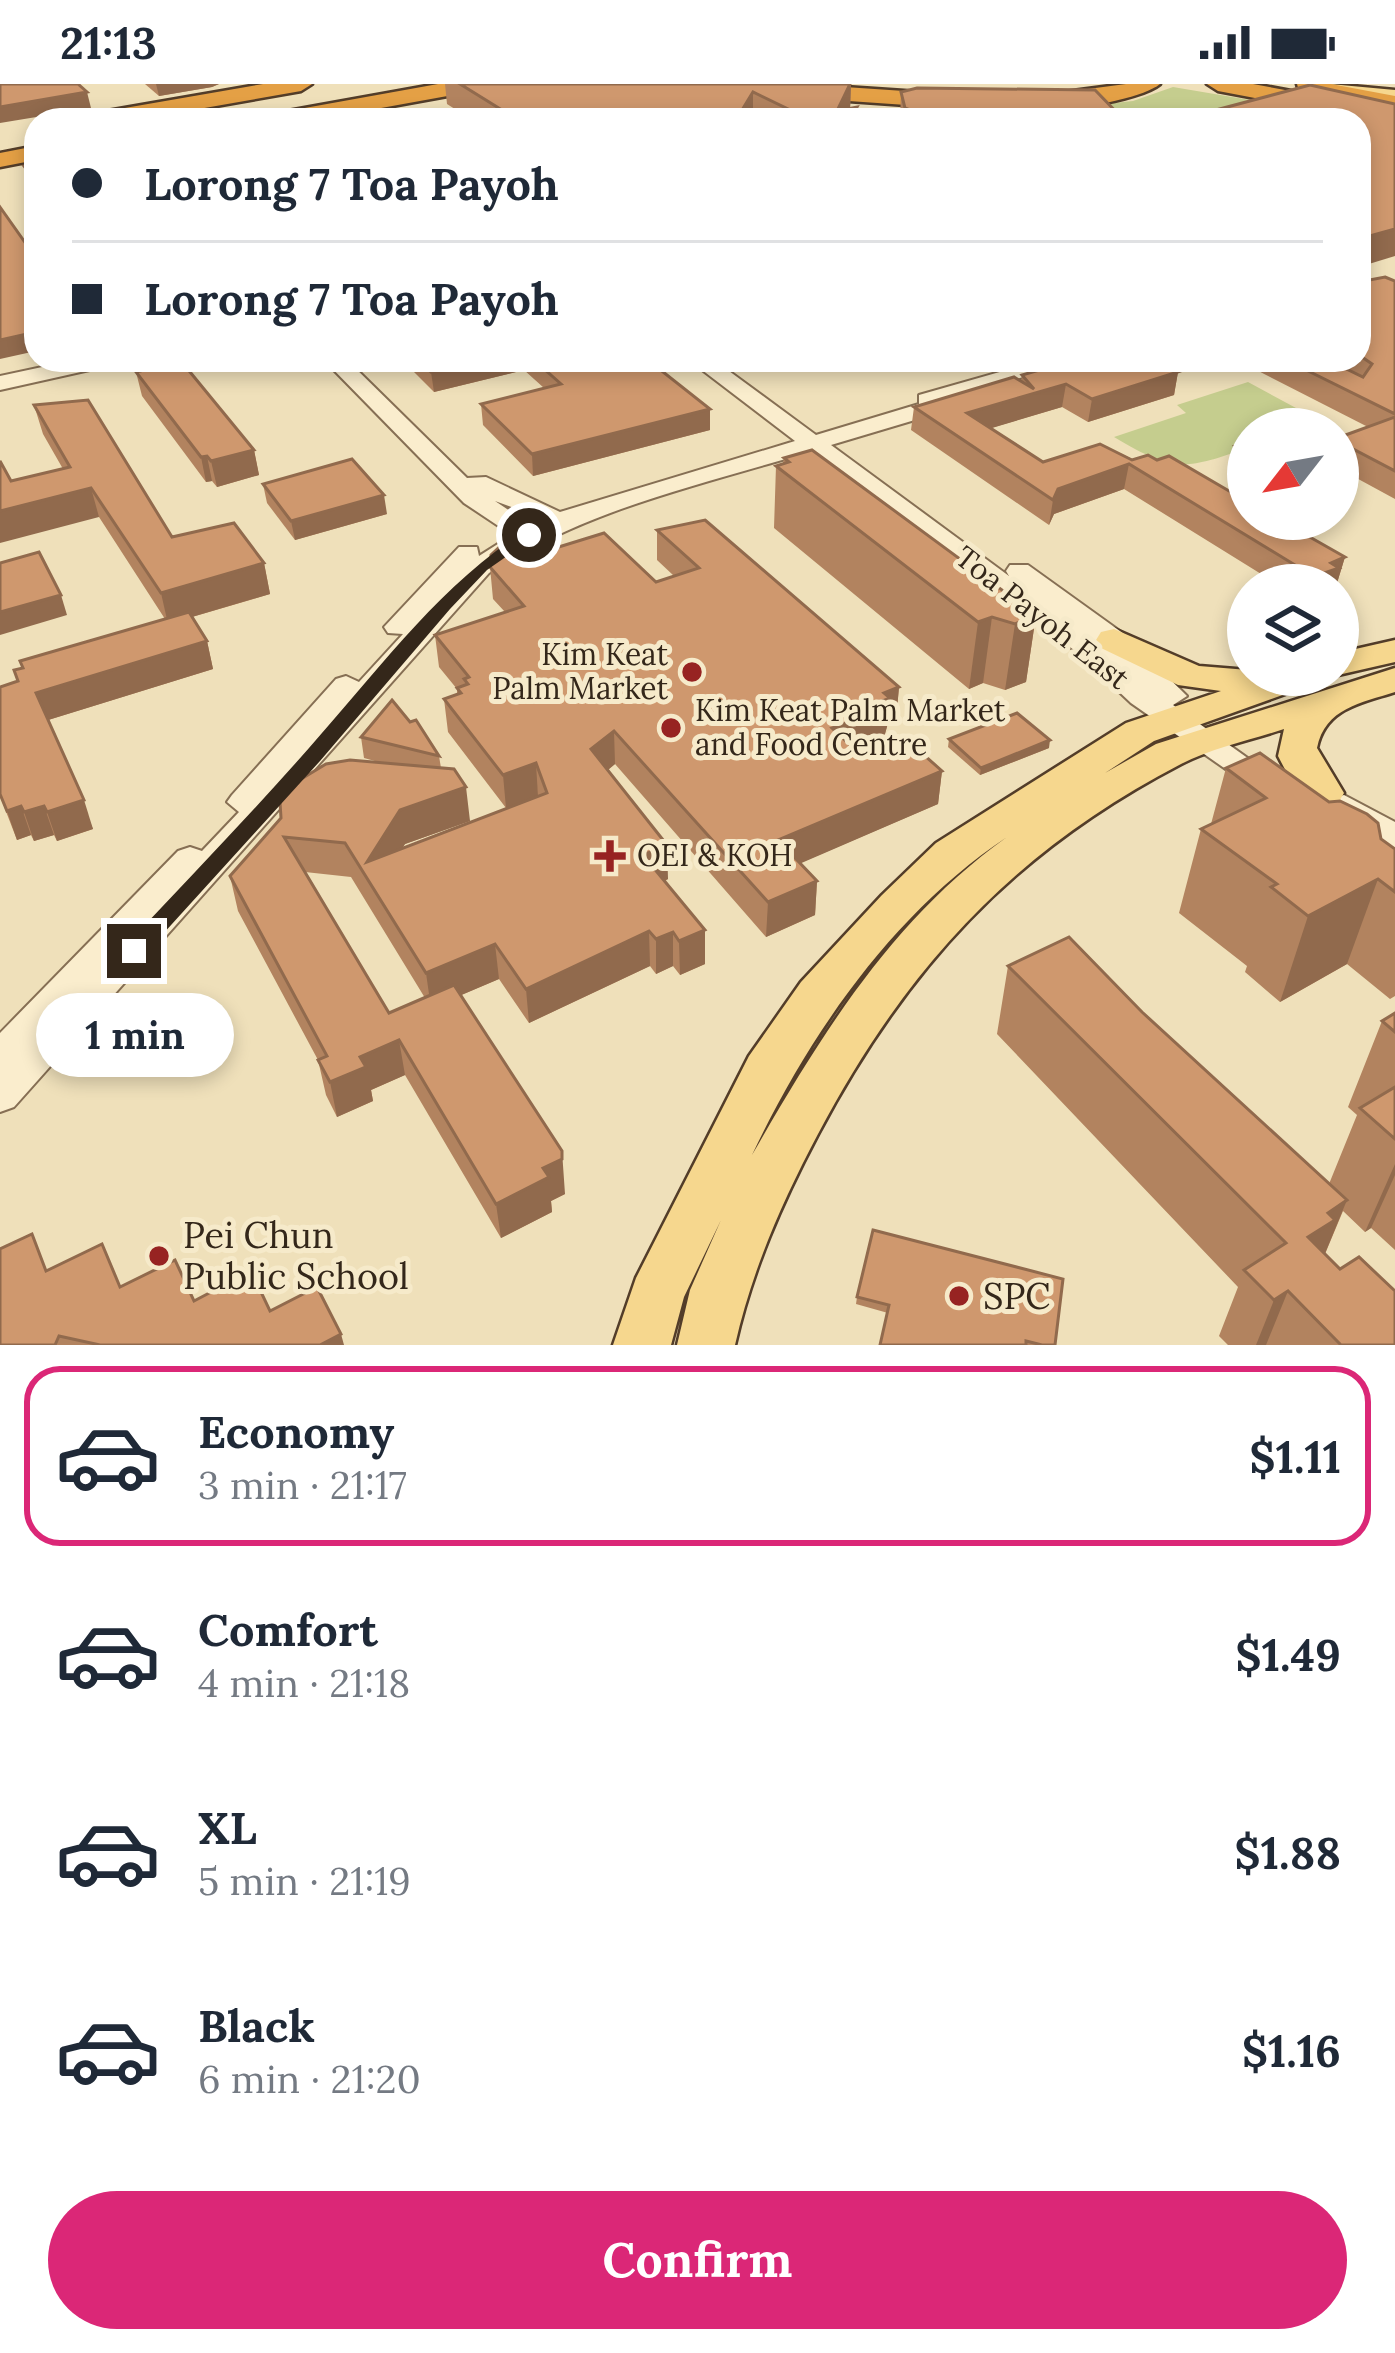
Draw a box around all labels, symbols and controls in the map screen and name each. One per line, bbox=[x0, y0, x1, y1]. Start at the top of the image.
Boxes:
text: 21:13 bbox=[60, 14, 157, 71]
text: Lorong 7 Toa Payoh bbox=[144, 155, 559, 212]
text: Lorong 7 Toa Payoh bbox=[144, 270, 559, 327]
north arrow bbox=[1227, 408, 1359, 540]
map controls bbox=[1227, 408, 1359, 696]
route start bbox=[502, 508, 556, 562]
street label: Toa Payoh East bbox=[947, 537, 1138, 698]
button: layers bbox=[1227, 564, 1359, 696]
place label: Kim Keat Palm Market bbox=[492, 635, 668, 707]
marker: Kim Keat Palm Market bbox=[679, 659, 705, 685]
place label: Kim Keat Palm Market and Food Centre bbox=[695, 691, 1006, 763]
marker: Kim Keat Palm Market and Food Centre bbox=[658, 715, 684, 741]
place label: OEI & KOH bbox=[637, 836, 793, 874]
marker: OEI & KOH bbox=[594, 840, 626, 872]
route end bbox=[107, 924, 161, 978]
callout: 1 min bbox=[35, 993, 233, 1077]
text: 1 min bbox=[85, 1010, 185, 1060]
place label: Pei Chun Public School bbox=[183, 1212, 409, 1299]
marker: Pei Chun Public School bbox=[146, 1243, 172, 1269]
place label: SPC bbox=[983, 1273, 1050, 1319]
marker: SPC bbox=[946, 1283, 972, 1309]
icon: car bbox=[54, 1402, 162, 1510]
text: Economy bbox=[198, 1403, 394, 1460]
text: $1.11 bbox=[1249, 1428, 1341, 1485]
text: 3 min · 21:17 bbox=[198, 1460, 407, 1510]
icon: car bbox=[54, 1600, 162, 1708]
text: Comfort bbox=[198, 1601, 378, 1658]
text: $1.49 bbox=[1235, 1626, 1341, 1683]
text: 4 min · 21:18 bbox=[198, 1658, 410, 1708]
icon: car bbox=[54, 1798, 162, 1906]
text: XL bbox=[198, 1799, 257, 1856]
text: $1.88 bbox=[1234, 1824, 1341, 1881]
text: 5 min · 21:19 bbox=[198, 1856, 411, 1906]
icon: car bbox=[54, 1996, 162, 2104]
text: Black bbox=[198, 1997, 315, 2054]
text: $1.16 bbox=[1242, 2022, 1341, 2079]
text: 6 min · 21:20 bbox=[198, 2054, 421, 2104]
button: Confirm bbox=[48, 2191, 1347, 2329]

